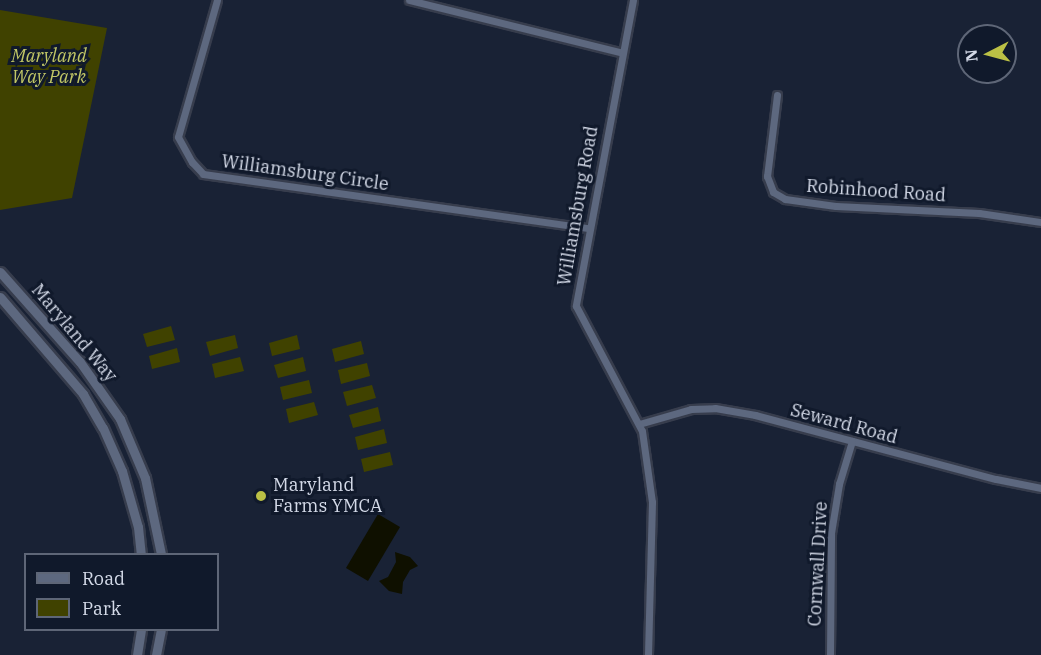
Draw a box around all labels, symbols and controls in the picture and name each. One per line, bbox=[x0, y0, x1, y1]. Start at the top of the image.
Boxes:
north arrow bbox=[957, 24, 1017, 84]
park label: Maryland Way Park bbox=[11, 46, 87, 88]
text: N bbox=[960, 48, 982, 63]
street label: Williamsburg Road bbox=[553, 124, 603, 288]
street label: Williamsburg Circle bbox=[220, 151, 390, 195]
street label: Robinhood Road bbox=[805, 175, 947, 207]
street label: Maryland Way bbox=[27, 280, 121, 386]
street label: Seward Road bbox=[788, 399, 900, 449]
place label: Maryland Farms YMCA bbox=[273, 475, 382, 518]
marker: Maryland Farms YMCA bbox=[254, 489, 268, 503]
street label: Cornwall Drive bbox=[804, 501, 832, 627]
legend bbox=[24, 553, 219, 631]
text: Road bbox=[82, 567, 125, 590]
text: Park bbox=[82, 597, 121, 620]

